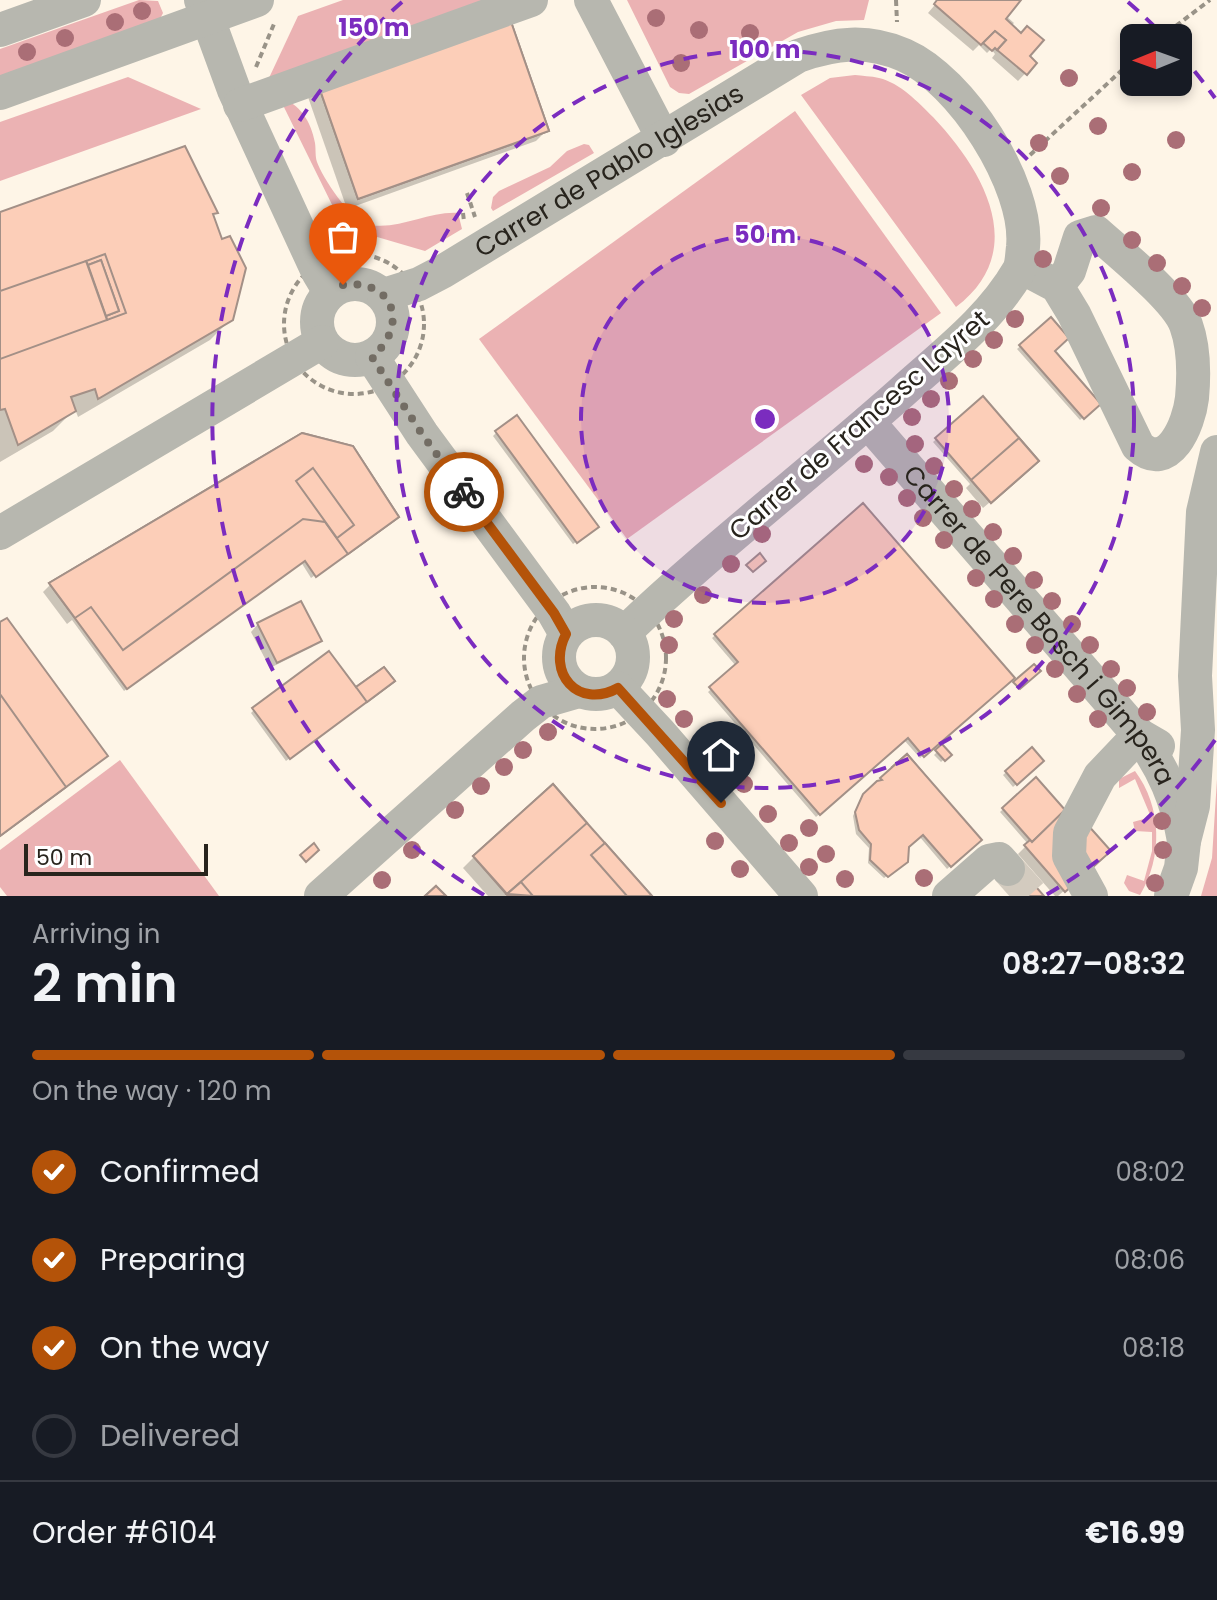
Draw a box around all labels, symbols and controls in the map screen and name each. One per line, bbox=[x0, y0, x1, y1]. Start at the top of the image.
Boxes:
text: 150 m bbox=[339, 11, 409, 44]
north arrow bbox=[1120, 24, 1192, 96]
map controls bbox=[1120, 24, 1192, 96]
text: 100 m bbox=[730, 33, 800, 66]
street label: Carrer de Pablo Iglesias bbox=[468, 75, 750, 266]
pin bbox=[309, 203, 377, 285]
icon: bag bbox=[321, 215, 365, 259]
text: 50 m bbox=[734, 218, 796, 251]
street label: Carrer de Francesc Layret bbox=[721, 302, 997, 548]
centre of rings bbox=[751, 405, 779, 433]
courier bbox=[424, 452, 504, 532]
street label: Carrer de Pere Bosch i Gimpera bbox=[895, 457, 1184, 791]
icon: bike bbox=[442, 470, 486, 514]
pin bbox=[687, 721, 755, 803]
icon: home bbox=[699, 733, 743, 777]
scale bar bbox=[24, 840, 208, 876]
text: 50 m bbox=[36, 842, 92, 873]
text: Arriving in bbox=[32, 916, 161, 952]
text: 08:27–08:32 bbox=[1002, 942, 1185, 985]
text: 2 min bbox=[32, 947, 178, 1020]
text: On the way · 120 m bbox=[32, 1073, 271, 1109]
icon: check bbox=[32, 1150, 76, 1194]
text: Confirmed bbox=[100, 1150, 260, 1193]
text: 08:02 bbox=[1115, 1154, 1185, 1190]
icon: check bbox=[32, 1238, 76, 1282]
text: Preparing bbox=[100, 1238, 246, 1281]
text: 08:06 bbox=[1114, 1242, 1185, 1278]
icon: check bbox=[32, 1326, 76, 1370]
text: On the way bbox=[100, 1326, 269, 1369]
text: 08:18 bbox=[1122, 1330, 1185, 1366]
text: Delivered bbox=[100, 1414, 240, 1457]
text: Order #6104 bbox=[32, 1511, 216, 1554]
text: €16.99 bbox=[1085, 1511, 1185, 1554]

